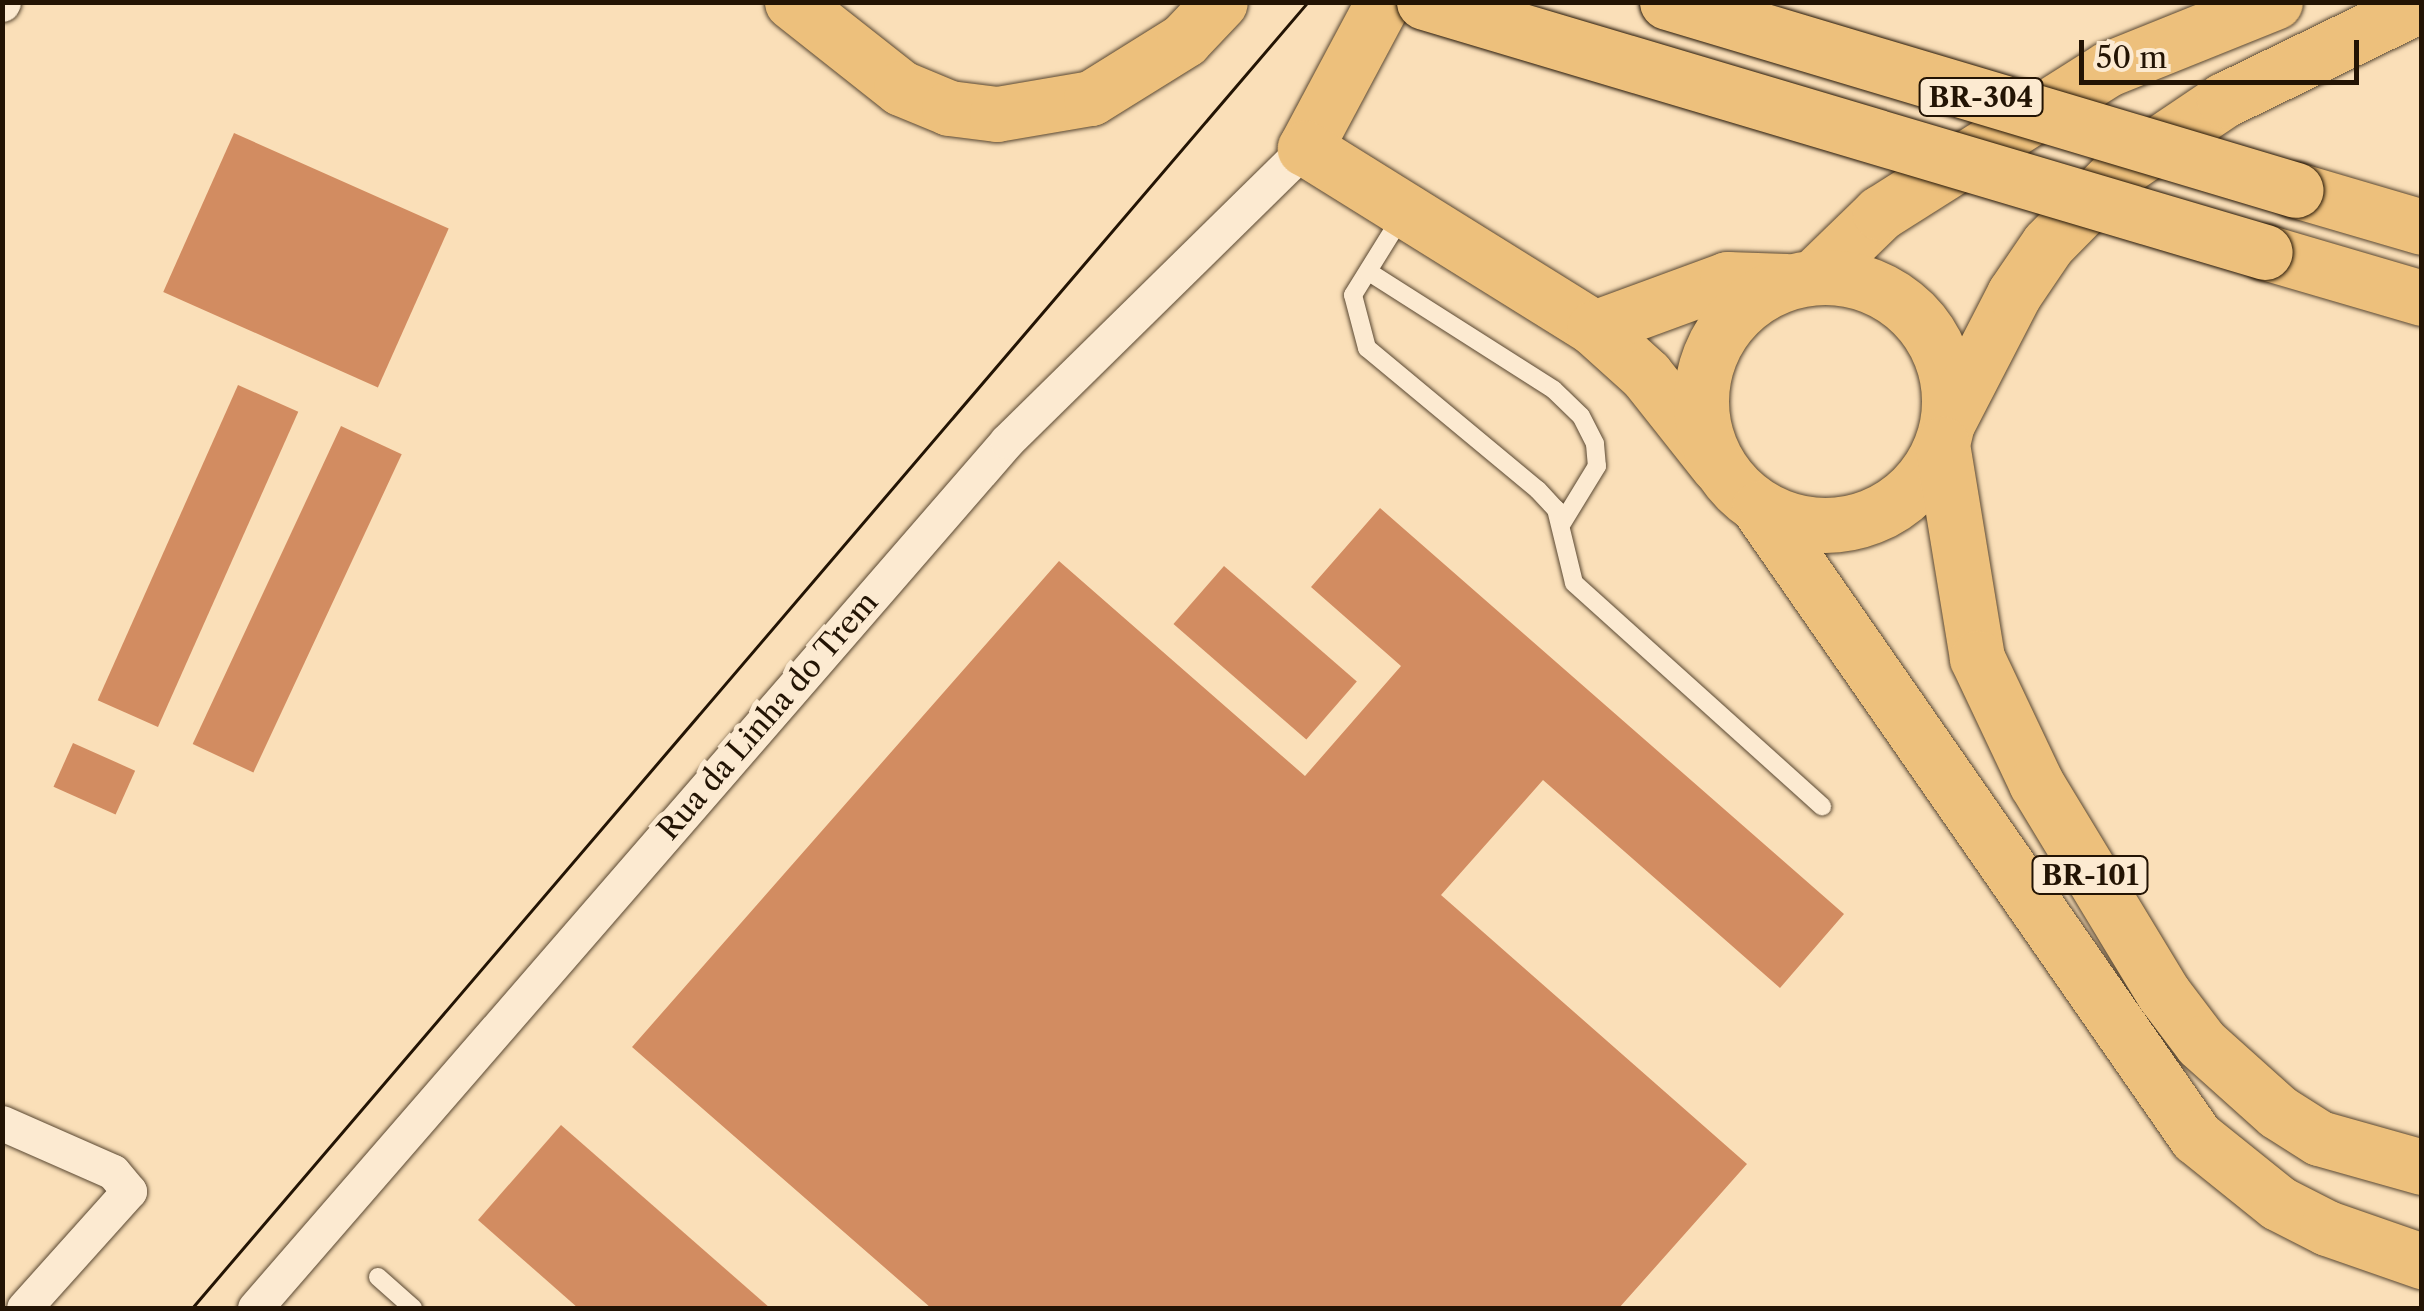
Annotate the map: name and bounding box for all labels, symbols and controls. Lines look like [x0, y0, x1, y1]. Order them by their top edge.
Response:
scale bar [2084, 20, 2364, 82]
text: 50 m [2096, 39, 2167, 76]
road number: BR-304 [1918, 74, 2044, 120]
street label: Rua da Linha do Trem [650, 584, 886, 848]
road number: BR-101 [2030, 852, 2150, 898]

